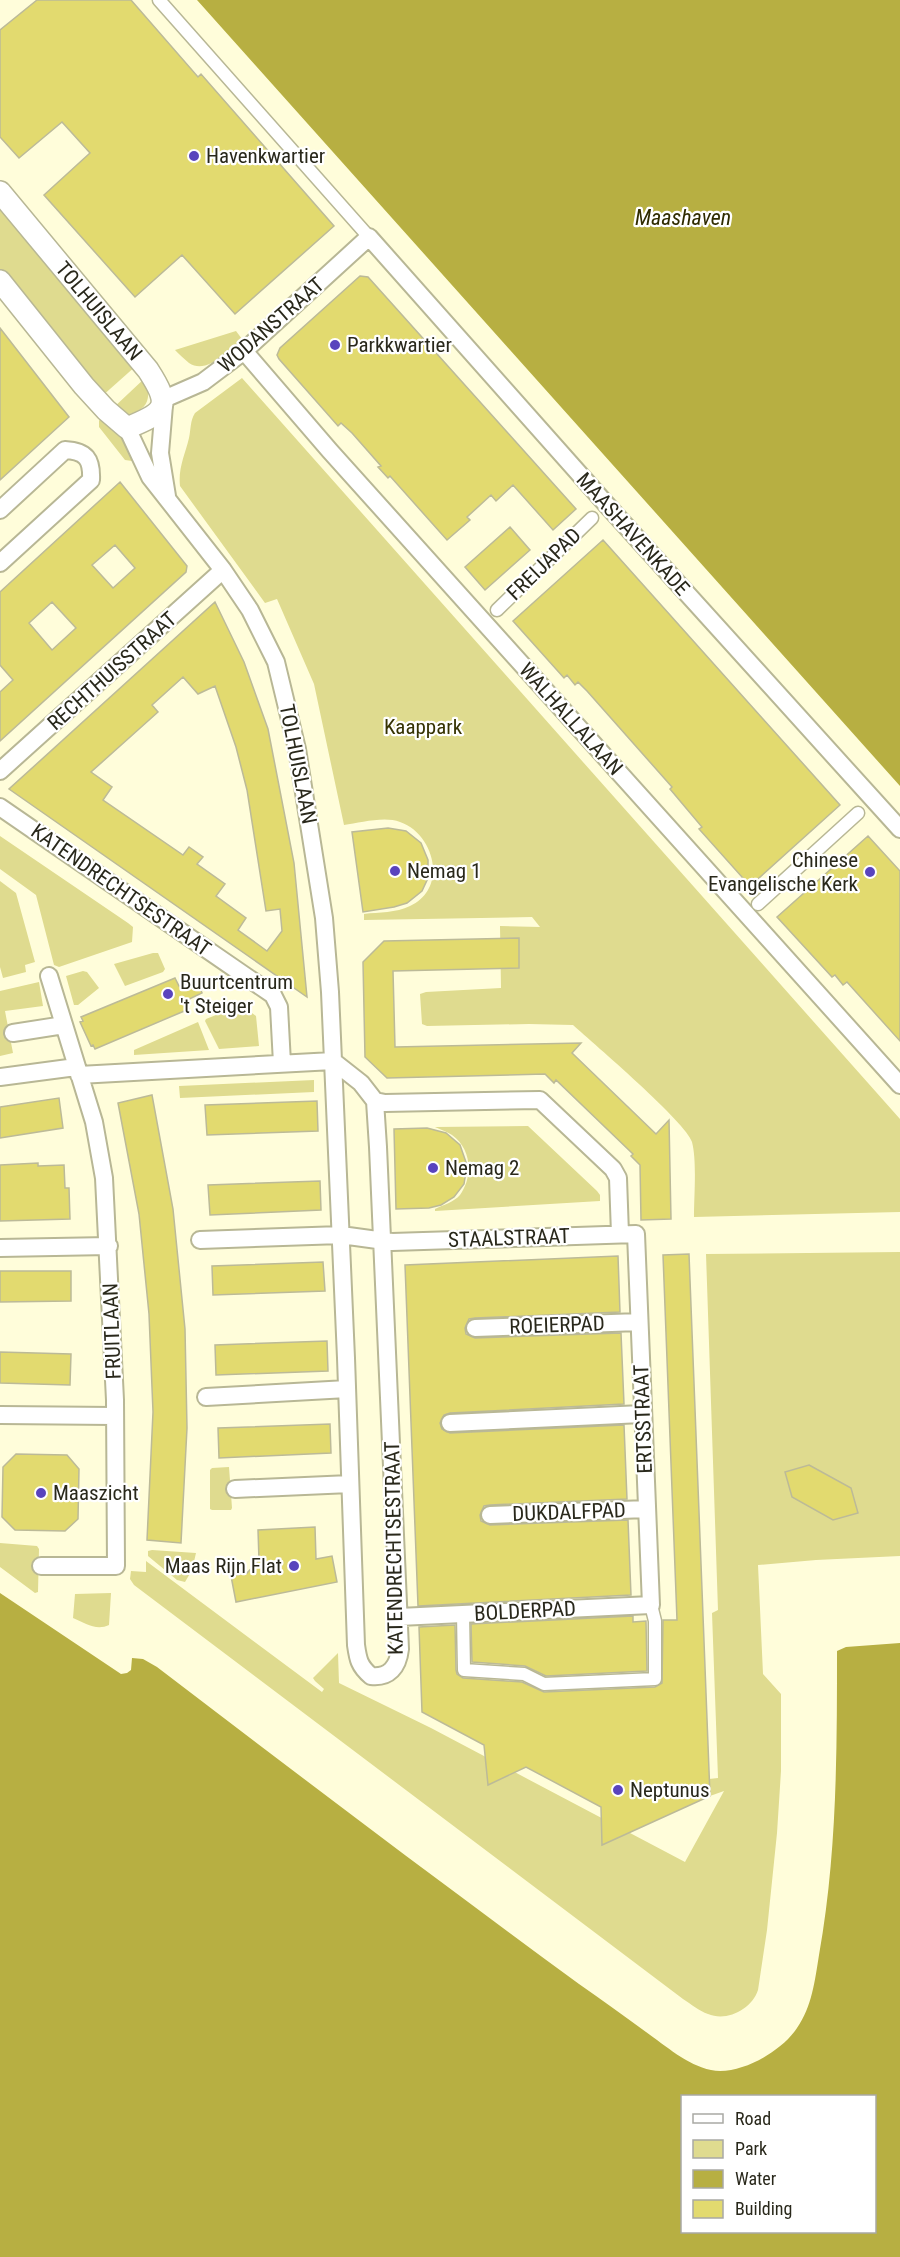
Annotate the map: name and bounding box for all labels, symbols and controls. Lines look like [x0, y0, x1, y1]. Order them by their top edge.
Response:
place label: Havenkwartier [206, 144, 325, 168]
marker: Havenkwartier [187, 149, 201, 163]
water label: Maashaven [635, 205, 731, 230]
street label: TOLHUISLAAN [51, 257, 147, 365]
street label: WODANSTRAAT [213, 272, 329, 377]
place label: Parkkwartier [347, 333, 452, 357]
marker: Parkkwartier [328, 338, 342, 352]
street label: MAASHAVENKADE [572, 468, 694, 600]
street label: FREIJAPAD [502, 523, 586, 605]
street label: RECHTHUISSTRAAT [43, 607, 181, 735]
street label: WALHALLALAAN [514, 658, 628, 780]
street label: TOLHUISLAAN [275, 702, 321, 826]
park label: Kaappark [384, 715, 463, 739]
street label: KATENDRECHTSESTRAAT [27, 819, 215, 961]
place label: Chinese Evangelische Kerk [708, 848, 859, 896]
place label: Nemag 1 [407, 859, 481, 883]
marker: Nemag 1 [388, 864, 402, 878]
marker: Chinese Evangelische Kerk [863, 865, 877, 879]
place label: Buurtcentrum 't Steiger [180, 970, 293, 1018]
marker: Buurtcentrum 't Steiger [161, 987, 175, 1001]
place label: Nemag 2 [445, 1156, 519, 1180]
marker: Nemag 2 [426, 1161, 440, 1175]
street label: STAALSTRAAT [448, 1224, 570, 1252]
street label: FRUITLAAN [98, 1282, 126, 1380]
street label: ROEIERPAD [509, 1311, 605, 1339]
street label: ERTSSTRAAT [629, 1364, 657, 1474]
street label: KATENDRECHTSESTRAAT [380, 1441, 408, 1655]
place label: Maaszicht [53, 1481, 139, 1505]
marker: Maaszicht [34, 1486, 48, 1500]
street label: DUKDALFPAD [512, 1498, 626, 1526]
place label: Maas Rijn Flat [165, 1554, 282, 1578]
marker: Maas Rijn Flat [287, 1559, 301, 1573]
street label: BOLDERPAD [473, 1596, 577, 1626]
place label: Neptunus [630, 1778, 709, 1802]
marker: Neptunus [611, 1783, 625, 1797]
legend [681, 2095, 876, 2233]
text: Road [735, 2108, 771, 2129]
text: Park [735, 2138, 767, 2159]
text: Water [735, 2168, 777, 2189]
text: Building [735, 2198, 792, 2219]

